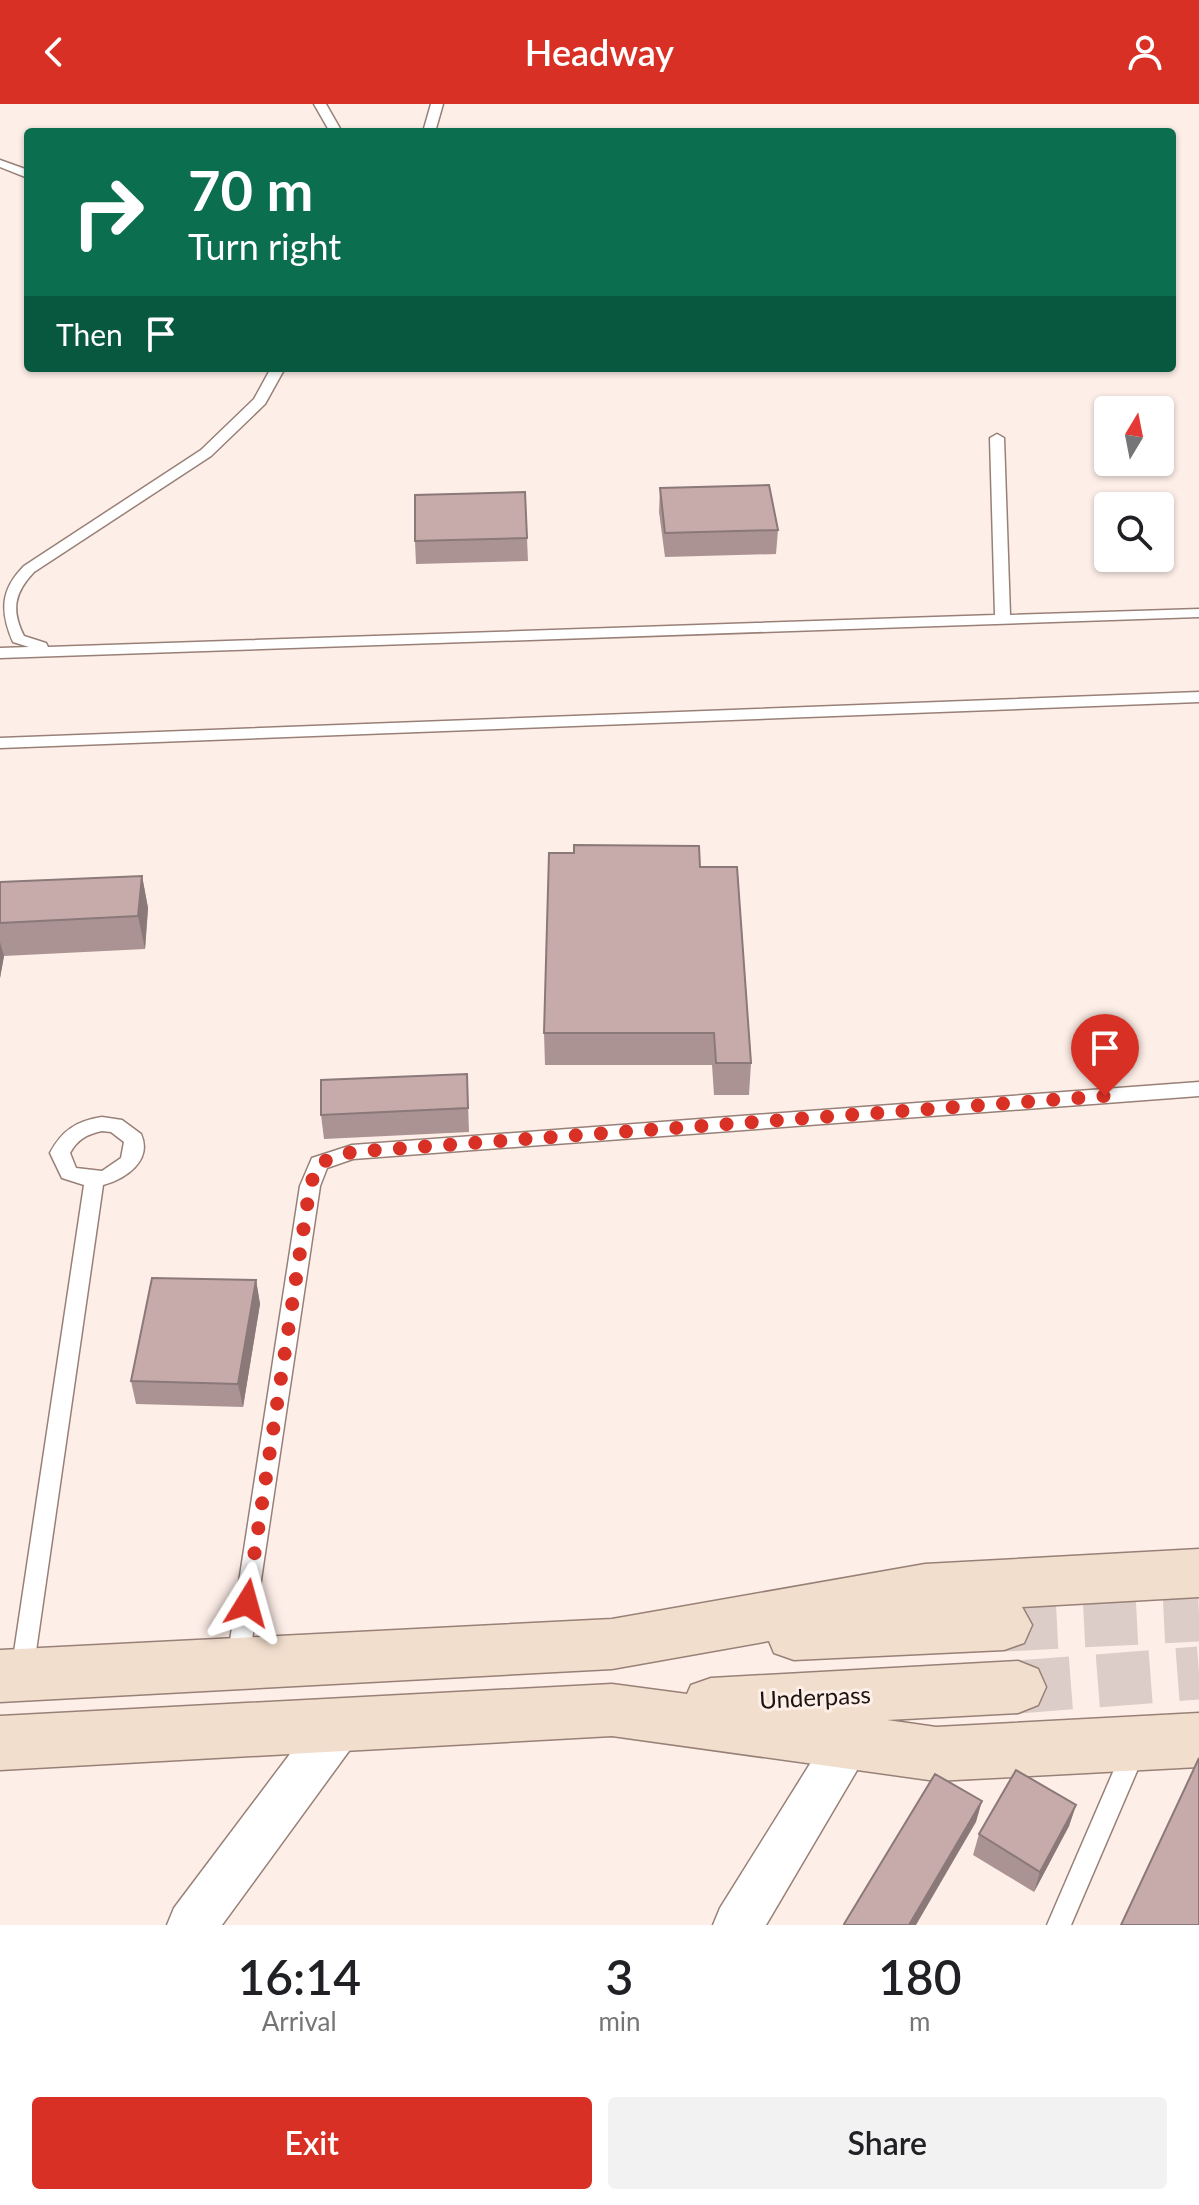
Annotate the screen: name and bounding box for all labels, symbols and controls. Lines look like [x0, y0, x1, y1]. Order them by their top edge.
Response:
icon: back [32, 30, 76, 74]
text: Headway [525, 30, 674, 74]
icon: person [1123, 30, 1167, 74]
text: 70 m [188, 156, 313, 223]
icon: right [56, 160, 160, 264]
text: Turn right [188, 224, 341, 268]
icon: arrive [139, 312, 183, 356]
text: Then [56, 316, 123, 352]
north arrow [1094, 396, 1174, 476]
map controls [1094, 396, 1174, 572]
button: search [1094, 492, 1174, 572]
pin [1071, 1014, 1139, 1096]
icon: arrive [1083, 1026, 1127, 1070]
position arrow [205, 1561, 289, 1645]
street label: Underpass [758, 1679, 871, 1714]
text: 16:14 [237, 1948, 361, 2005]
text: 3 [606, 1948, 633, 2005]
text: 180 [878, 1948, 962, 2005]
text: Arrival [262, 2005, 337, 2037]
text: min [598, 2005, 641, 2037]
text: m [909, 2005, 930, 2037]
button: Exit [32, 2097, 592, 2189]
button: Share [608, 2097, 1167, 2189]

